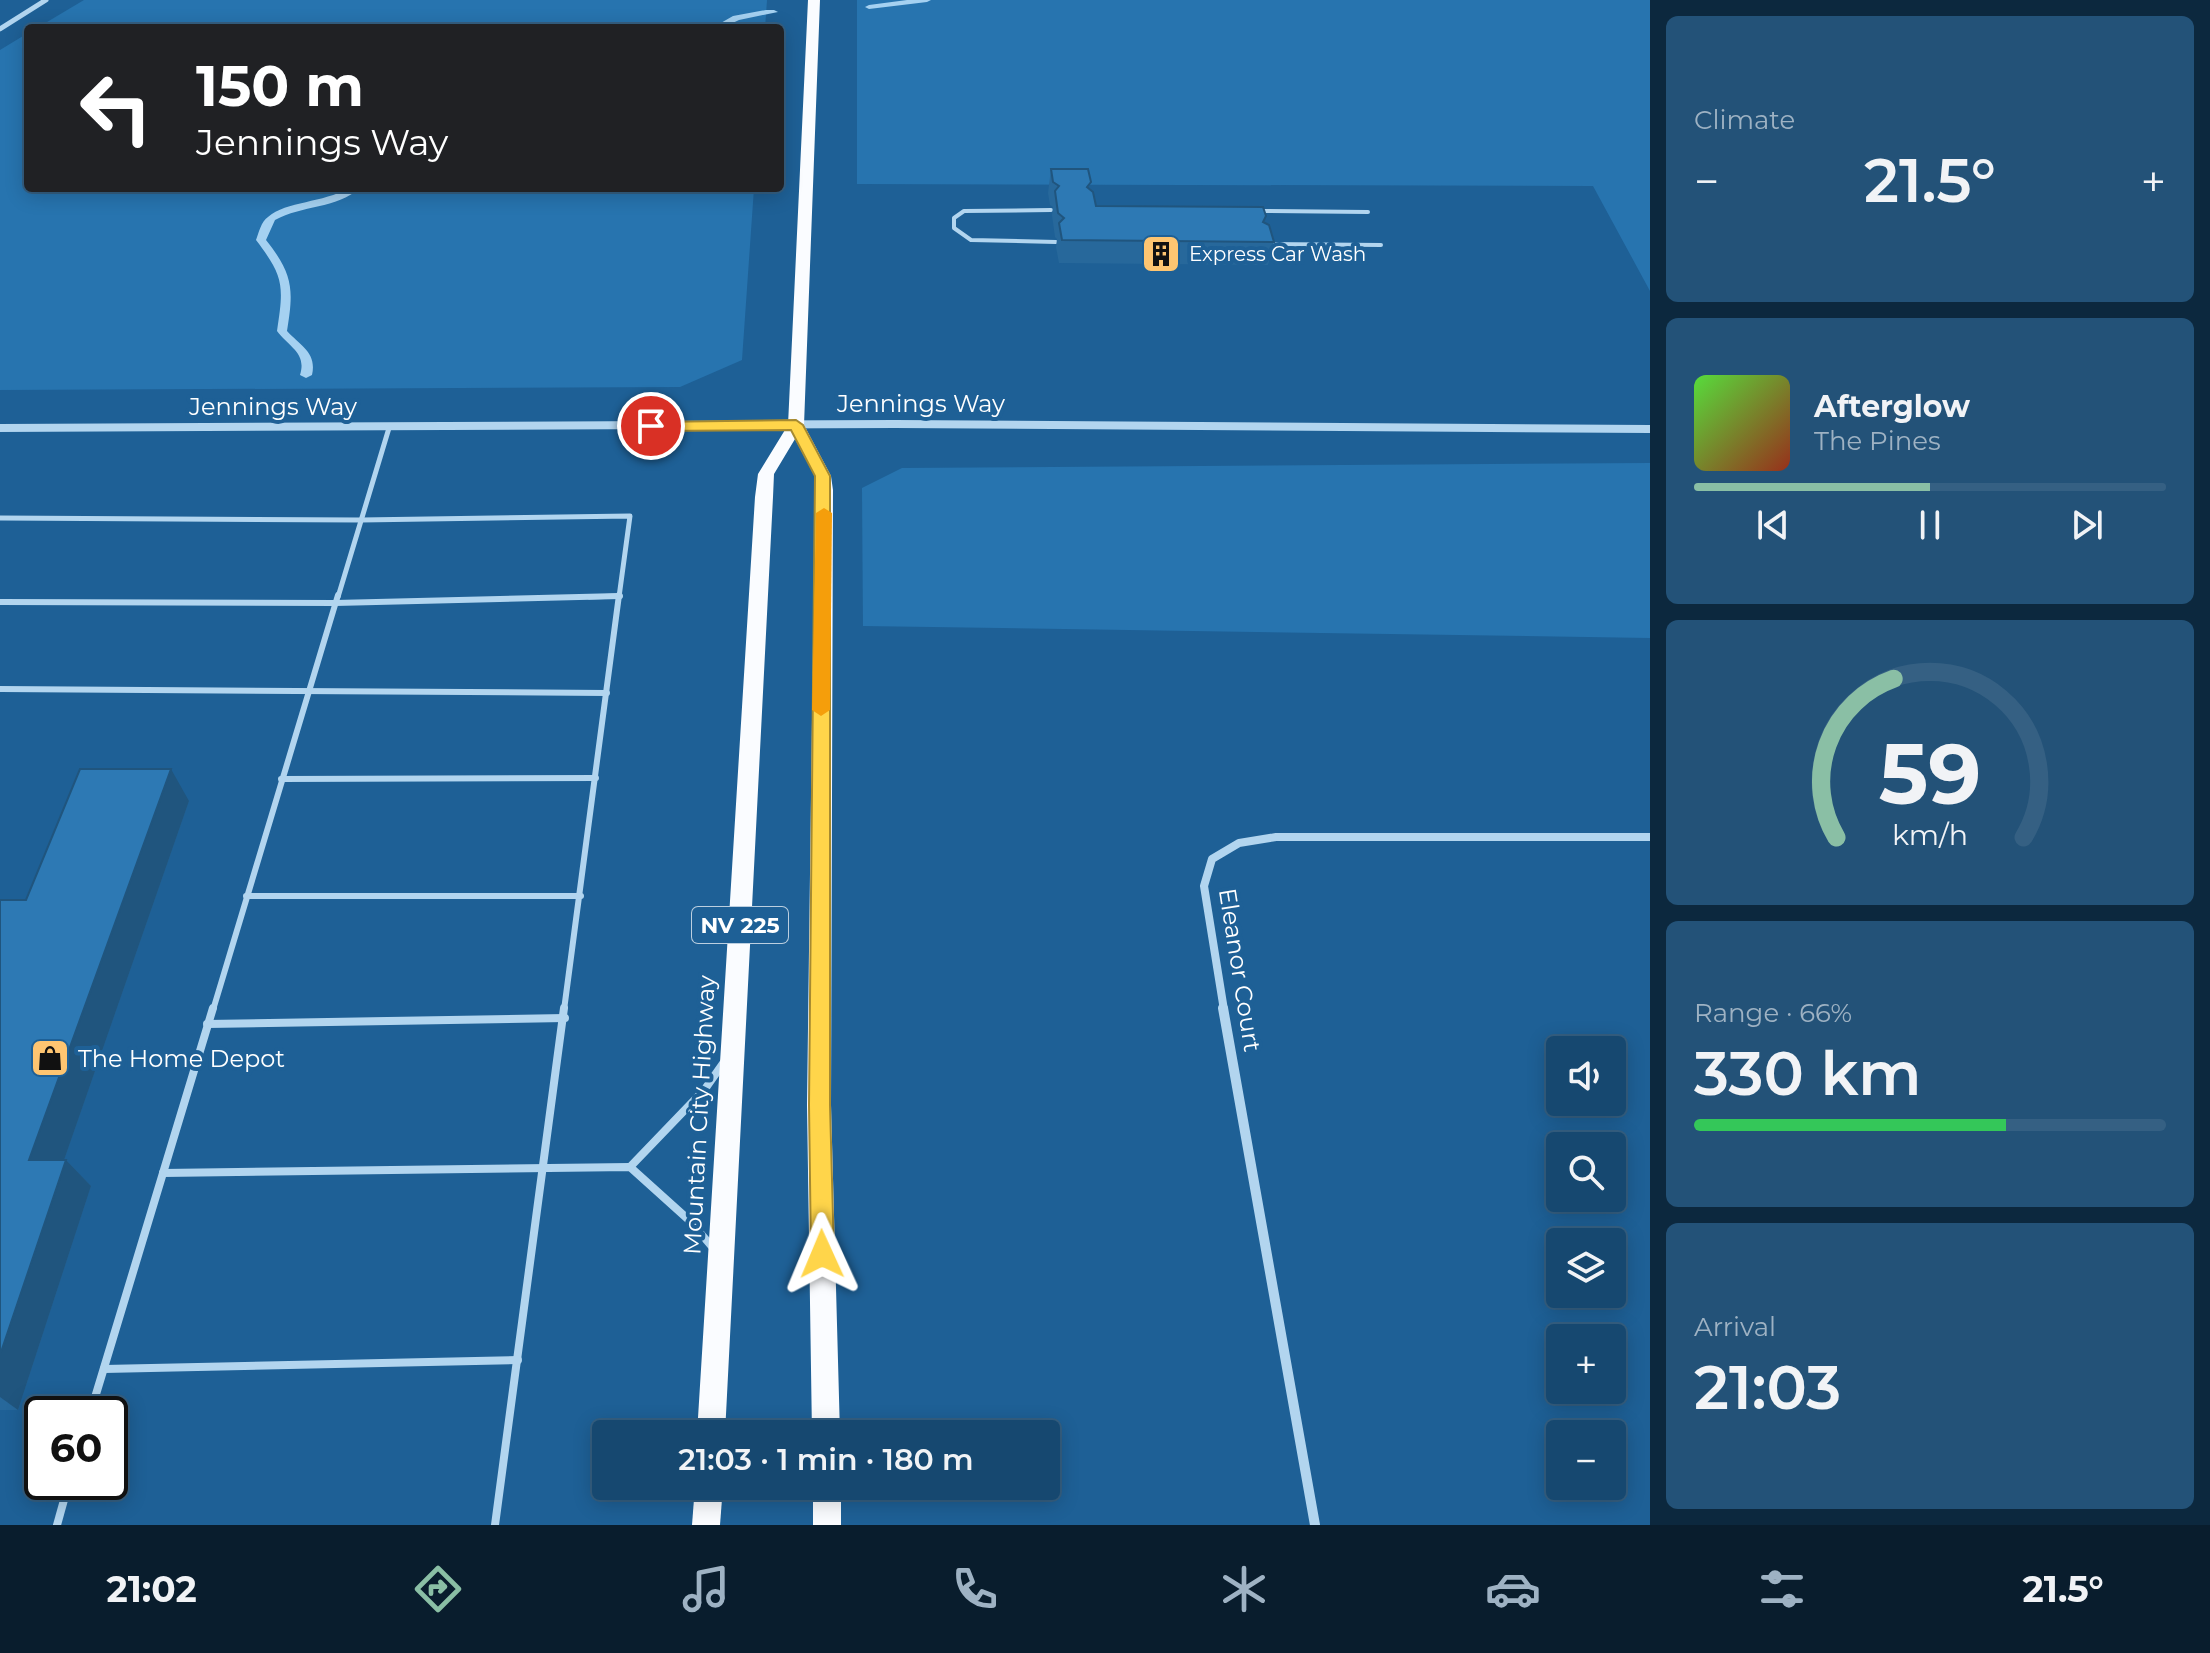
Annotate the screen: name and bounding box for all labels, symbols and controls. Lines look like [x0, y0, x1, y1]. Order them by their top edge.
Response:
text: 150 m [196, 52, 364, 120]
icon: left [64, 56, 168, 160]
text: Climate [1694, 104, 1795, 136]
text: Jennings Way [196, 120, 448, 164]
text: 21.5° [1864, 144, 1996, 217]
text: − [1694, 154, 1719, 208]
text: + [2141, 154, 2166, 208]
building icon: Express Car Wash [1140, 233, 1182, 275]
place label: Express Car Wash [1189, 242, 1366, 266]
text: Afterglow [1814, 388, 1970, 425]
street label: Jennings Way [836, 389, 1005, 418]
street label: Jennings Way [188, 392, 357, 421]
pin [617, 392, 685, 460]
icon: arrive [629, 404, 673, 448]
text: The Pines [1814, 425, 1941, 457]
icon: previous [1751, 503, 1795, 547]
icon: pause [1908, 503, 1952, 547]
icon: next [2065, 503, 2109, 547]
text: 59 [1879, 723, 1981, 825]
text: km/h [1892, 818, 1968, 853]
street label: Eleanor Court [1213, 886, 1267, 1054]
road number: NV 225 [692, 907, 788, 943]
street label: Mountain City Highway [677, 974, 721, 1256]
text: Range · 66% [1694, 997, 1852, 1029]
map controls [1546, 1036, 1626, 1500]
button: sound [1546, 1036, 1626, 1116]
shop icon: The Home Depot [29, 1037, 71, 1079]
text: 330 km [1694, 1037, 1921, 1110]
place label: The Home Depot [78, 1044, 285, 1073]
button: search [1546, 1132, 1626, 1212]
position arrow [780, 1212, 864, 1296]
button: layers [1546, 1228, 1626, 1308]
text: Arrival [1694, 1311, 1776, 1343]
button: + [1546, 1324, 1626, 1404]
text: 21:03 [1694, 1351, 1841, 1424]
speed limit sign: 60 [24, 1396, 128, 1500]
button: − [1546, 1420, 1626, 1500]
text: 21:03 · 1 min · 180 m [678, 1441, 974, 1478]
icon: directions [410, 1561, 466, 1617]
icon: music [678, 1561, 734, 1617]
icon: phone [947, 1561, 1003, 1617]
icon: climate [1216, 1561, 1272, 1617]
icon: car [1485, 1561, 1541, 1617]
icon: filters [1754, 1561, 1810, 1617]
text: 21:02 [106, 1567, 197, 1611]
text: 21.5° [2023, 1567, 2104, 1611]

